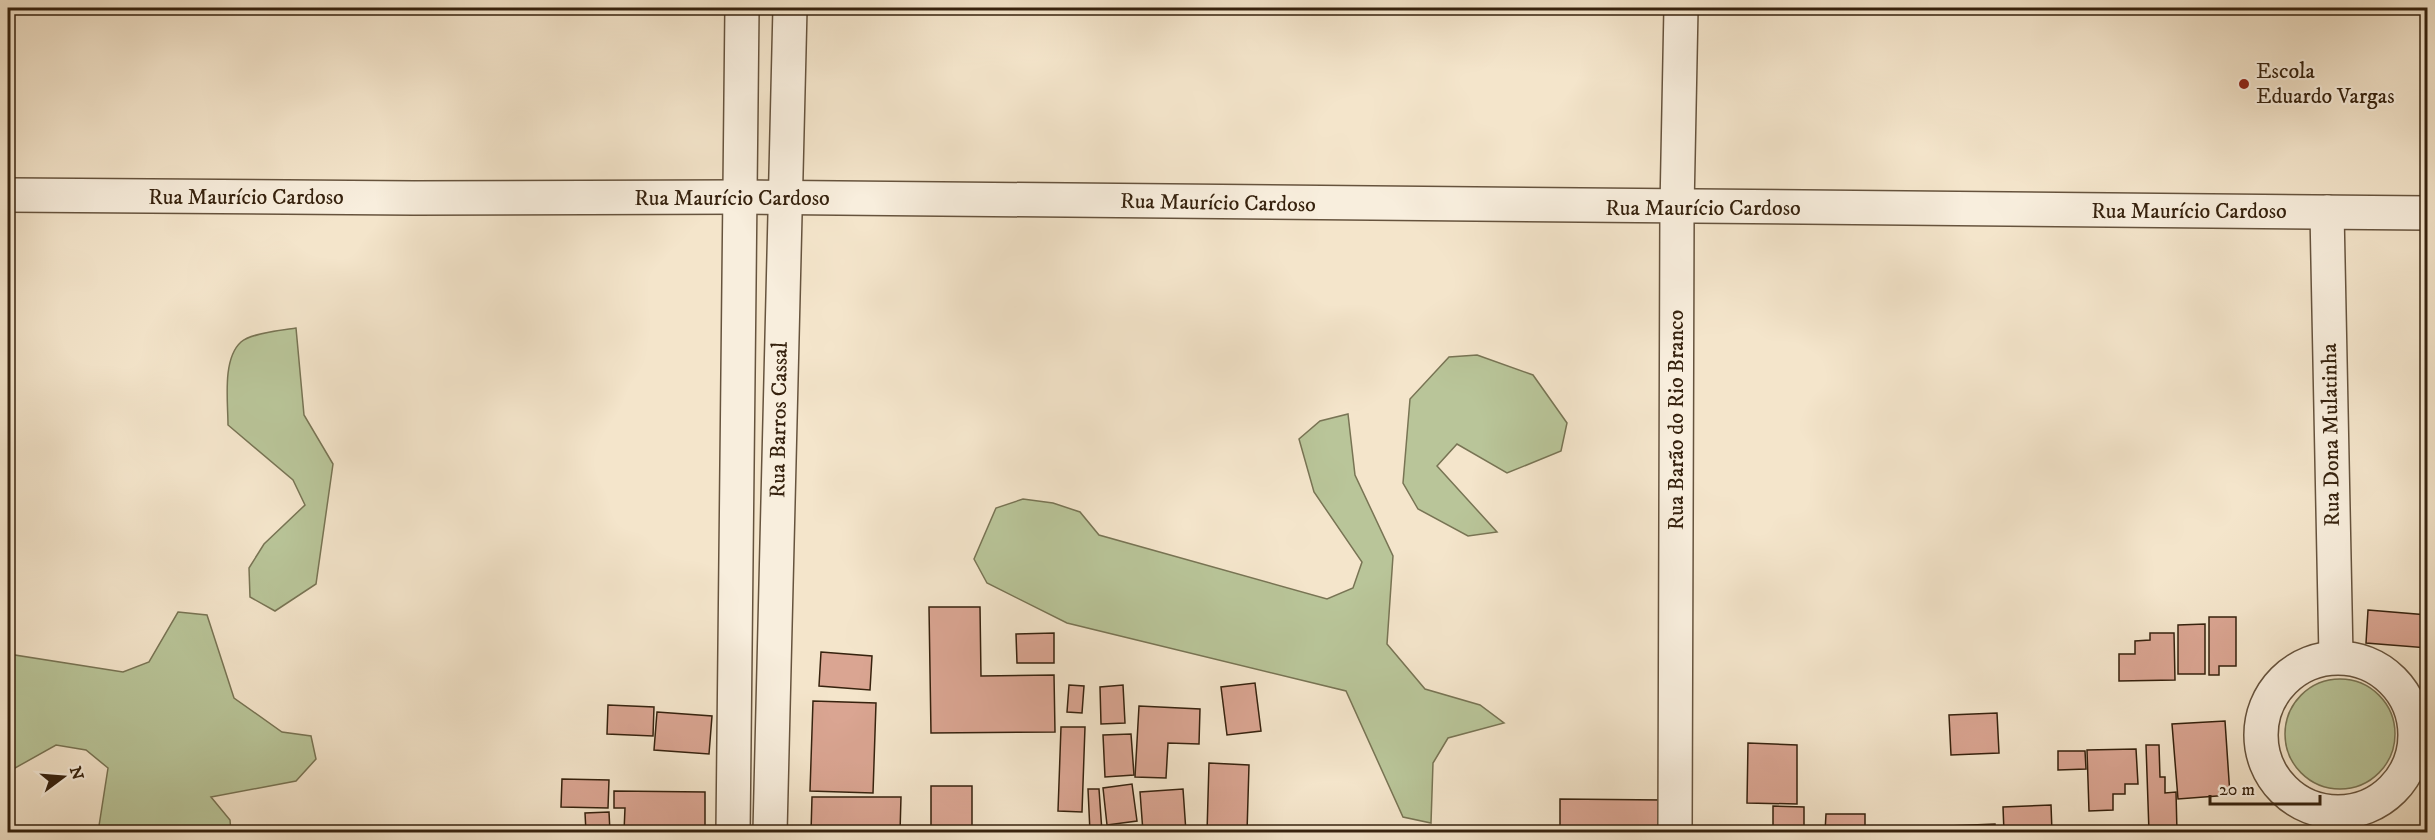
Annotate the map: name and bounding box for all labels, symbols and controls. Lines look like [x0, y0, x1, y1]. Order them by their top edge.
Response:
place label: Escola Eduardo Vargas [2256, 58, 2395, 110]
marker: Escola Eduardo Vargas [2237, 77, 2251, 91]
street label: Rua Maurício Cardoso [148, 184, 344, 211]
street label: Rua Maurício Cardoso [634, 185, 830, 212]
street label: Rua Maurício Cardoso [1120, 188, 1316, 218]
street label: Rua Maurício Cardoso [1605, 195, 1801, 222]
street label: Rua Maurício Cardoso [2091, 198, 2287, 225]
street label: Rua Barão do Rio Branco [1663, 310, 1690, 530]
street label: Rua Barros Cassal [764, 341, 794, 498]
street label: Rua Dona Mulatinha [2316, 342, 2346, 527]
north arrow [33, 747, 93, 807]
text: N [65, 764, 88, 782]
scale bar [2210, 768, 2320, 806]
text: 20 m [2219, 779, 2255, 801]

